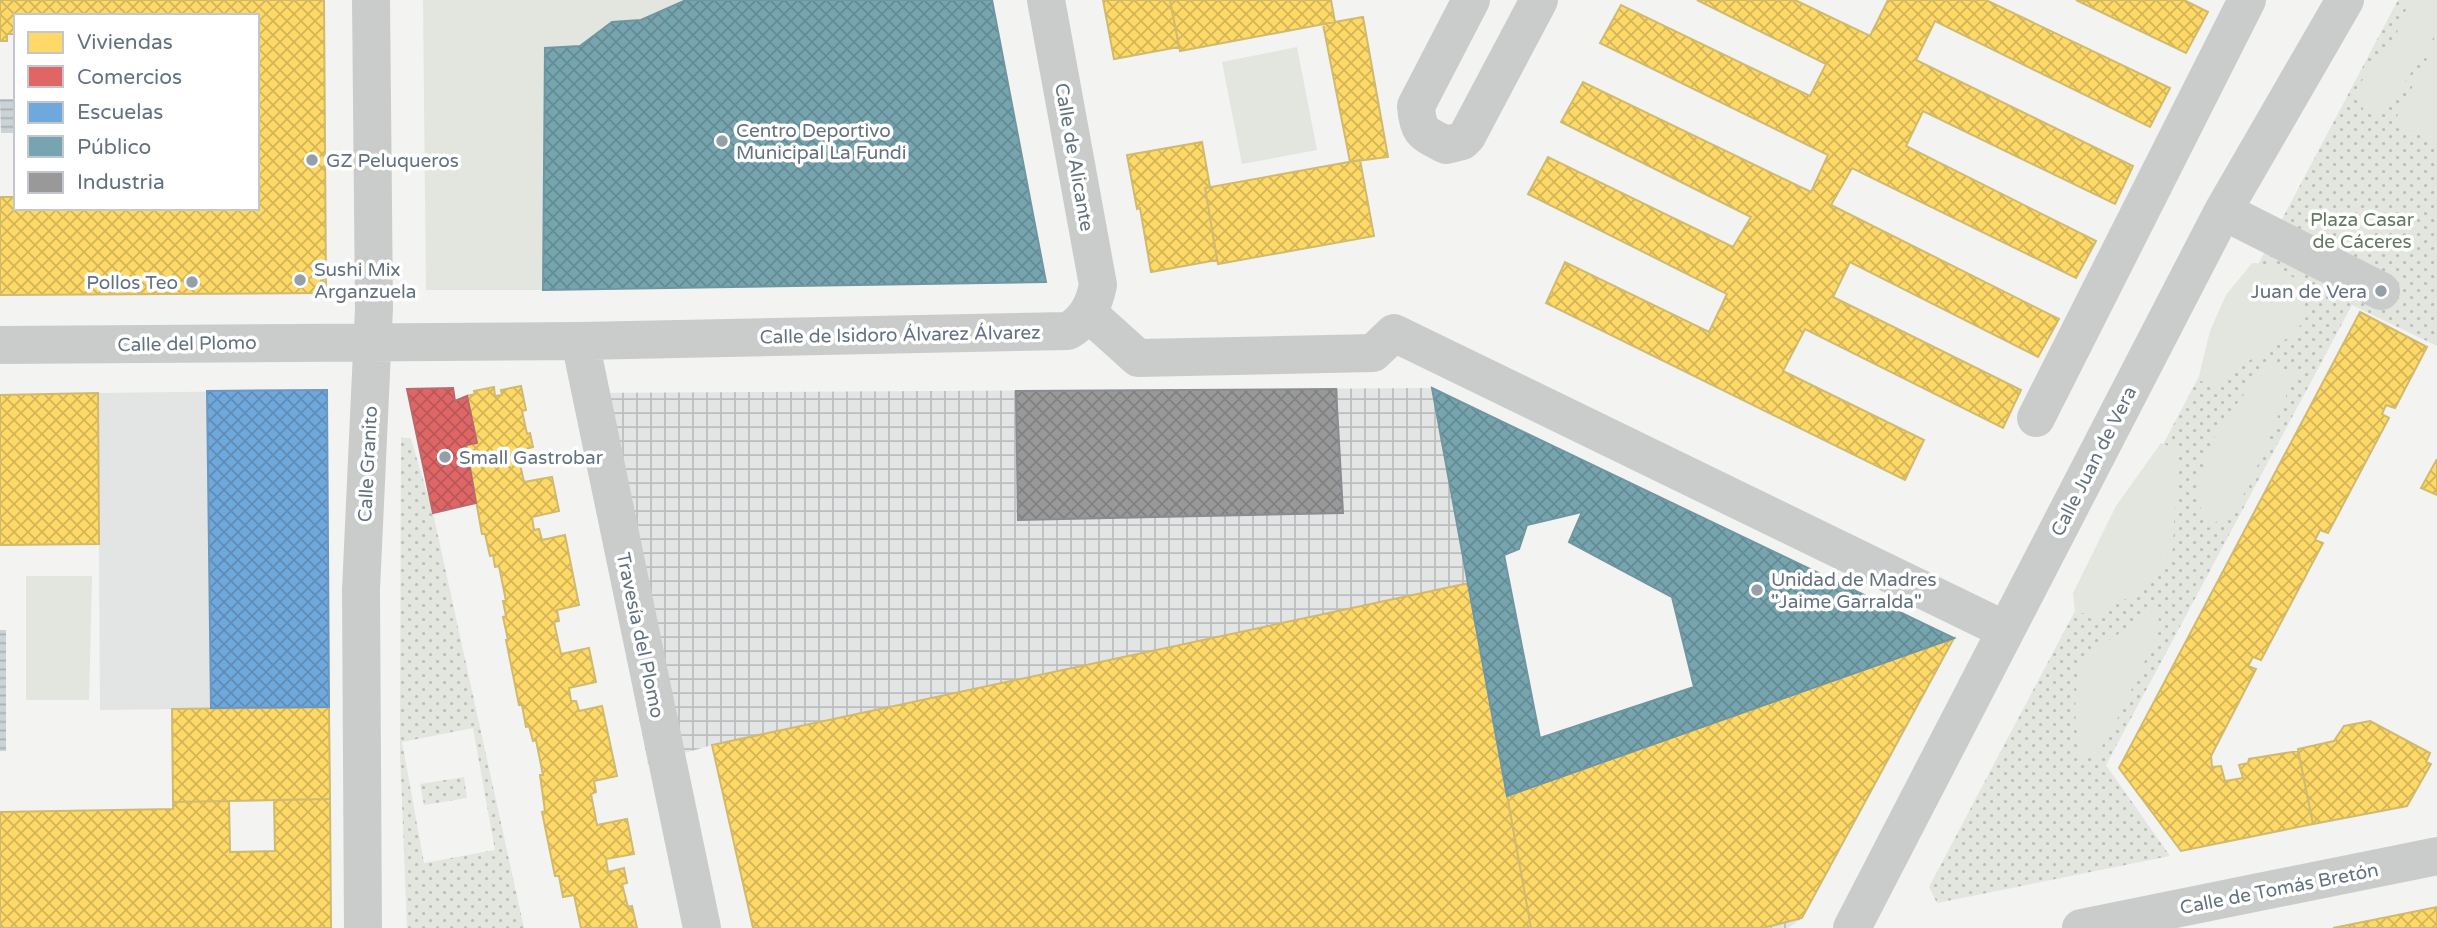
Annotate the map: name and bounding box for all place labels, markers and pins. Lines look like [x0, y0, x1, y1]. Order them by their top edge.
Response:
place label: Centro Deportivo Municipal La Fundi [736, 120, 907, 164]
marker: Centro Deportivo Municipal La Fundi [714, 133, 730, 149]
place label: GZ Peluqueros [326, 150, 459, 172]
marker: GZ Peluqueros [304, 152, 320, 168]
place label: Sushi Mix Arganzuela [314, 259, 417, 303]
place label: Pollos Teo [86, 272, 178, 294]
marker: Sushi Mix Arganzuela [292, 272, 308, 288]
marker: Pollos Teo [184, 274, 200, 290]
place label: Juan de Vera [2251, 281, 2367, 303]
marker: Juan de Vera [2373, 283, 2389, 299]
place label: Small Gastrobar [459, 447, 604, 469]
marker: Small Gastrobar [437, 449, 453, 465]
place label: Unidad de Madres "Jaime Garralda" [1771, 569, 1937, 613]
marker: Unidad de Madres "Jaime Garralda" [1749, 582, 1765, 598]

